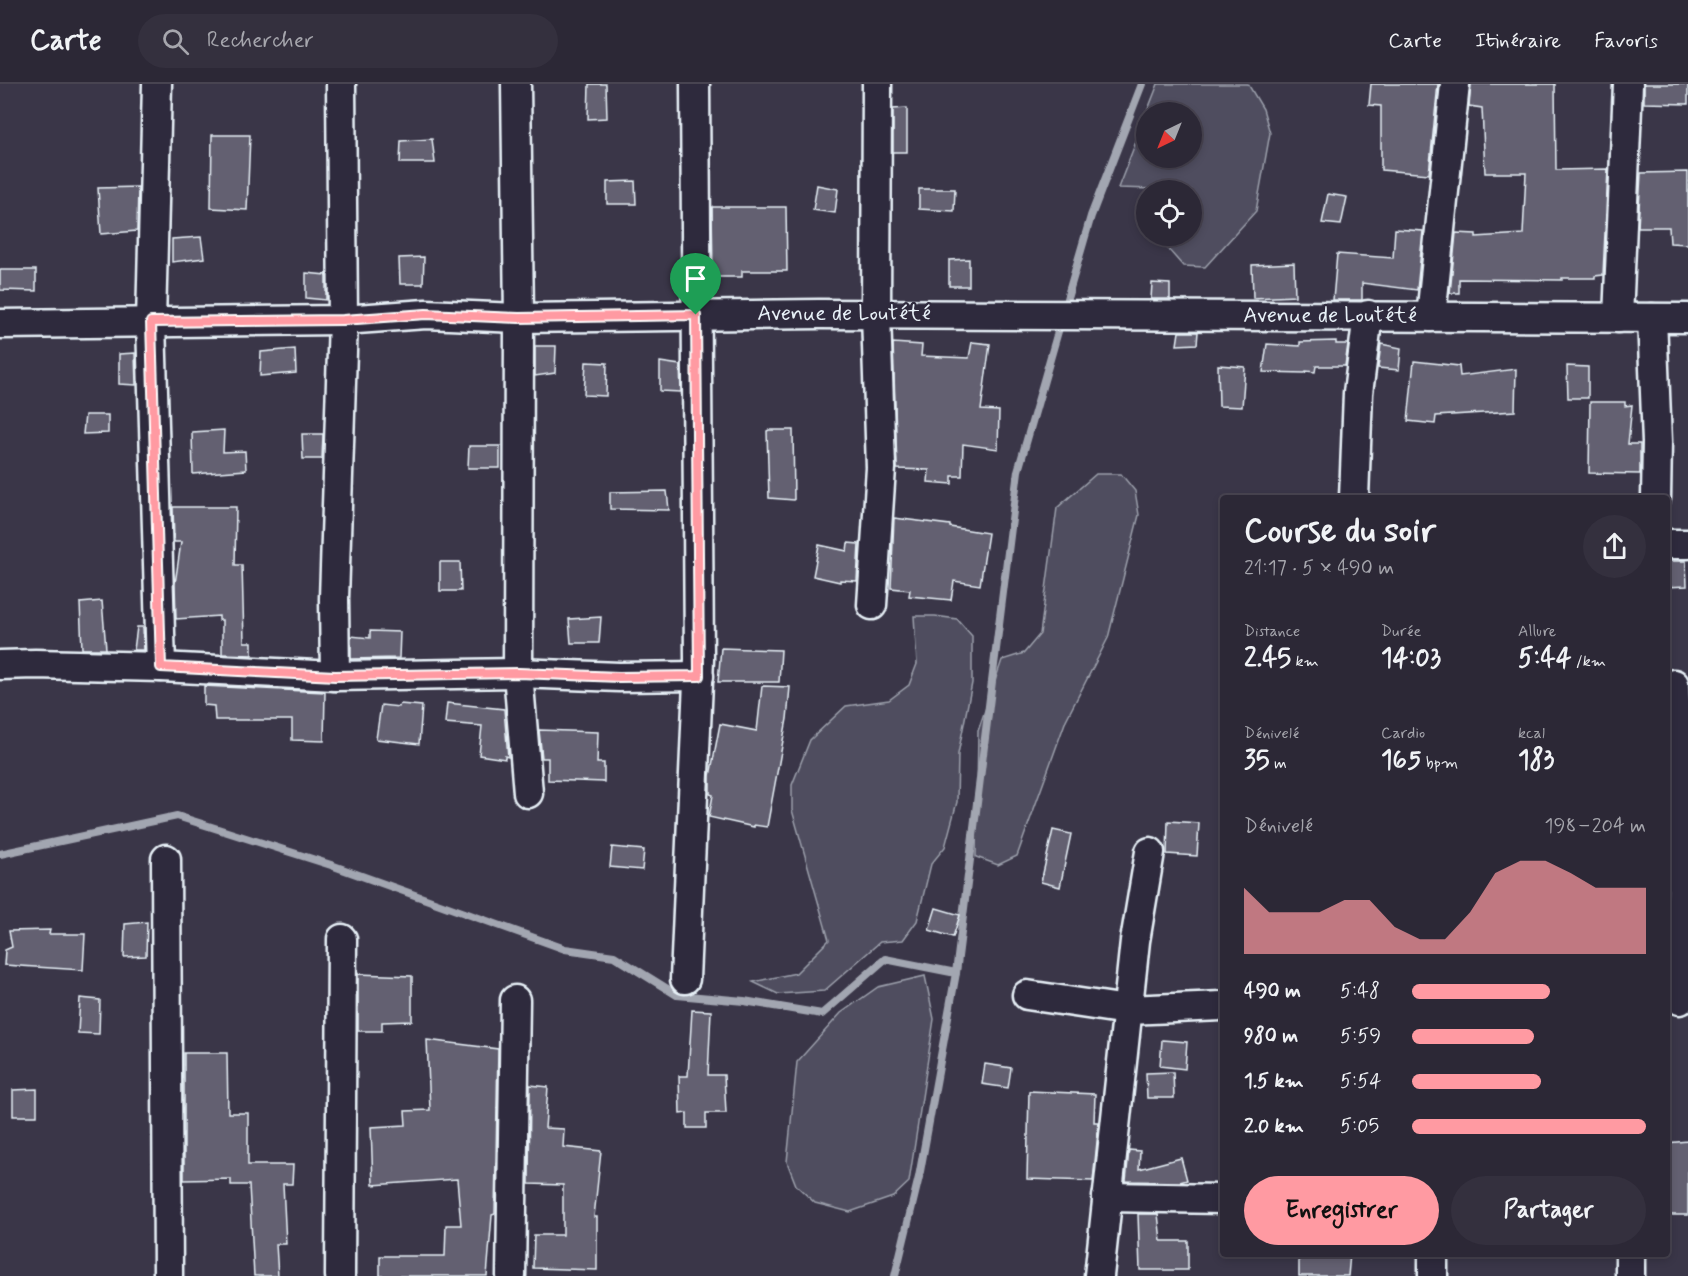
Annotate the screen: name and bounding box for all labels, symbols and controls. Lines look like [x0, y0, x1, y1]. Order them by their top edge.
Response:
search box [138, 14, 558, 68]
text: Carte [30, 23, 102, 60]
icon: search [159, 25, 192, 58]
text: Rechercher [207, 27, 314, 55]
text: Carte [1388, 27, 1442, 55]
text: Itinéraire [1475, 27, 1561, 55]
text: Favoris [1594, 27, 1658, 55]
north arrow [1136, 102, 1202, 168]
map controls [1136, 102, 1202, 246]
button: locate [1136, 180, 1202, 246]
pin [670, 253, 721, 315]
icon: arrive [679, 262, 712, 295]
street label: Avenue de Loutété [757, 300, 931, 328]
street label: Avenue de Loutété [1243, 302, 1417, 330]
text: Course du soir [1244, 510, 1436, 554]
button: share [1583, 515, 1646, 578]
text: 21:17 · 5 × 490 m [1244, 555, 1394, 582]
text: Distance [1244, 621, 1300, 642]
text: Durée [1381, 621, 1421, 642]
text: Allure [1518, 621, 1556, 642]
text: 2.45 [1244, 642, 1291, 676]
text: 14:03 [1381, 642, 1441, 676]
text: 5:44 [1518, 642, 1571, 676]
text: km [1291, 651, 1319, 672]
text: /km [1571, 651, 1606, 672]
text: Dénivelé [1244, 723, 1299, 744]
text: Cardio [1381, 723, 1425, 744]
text: kcal [1518, 723, 1545, 744]
text: 35 [1244, 744, 1270, 778]
text: 165 [1381, 744, 1421, 778]
text: 183 [1518, 744, 1554, 778]
text: m [1270, 753, 1287, 774]
text: bpm [1421, 753, 1458, 774]
text: Dénivelé [1244, 813, 1313, 840]
text: 198–204 m [1545, 813, 1646, 840]
text: 490 m [1244, 978, 1301, 1005]
text: 5:48 [1340, 978, 1380, 1005]
text: 980 m [1244, 1023, 1298, 1050]
text: 5:59 [1340, 1023, 1381, 1050]
text: 1.5 km [1244, 1068, 1304, 1095]
text: 5:54 [1340, 1068, 1381, 1095]
text: 2.0 km [1244, 1113, 1304, 1140]
text: 5:05 [1340, 1113, 1379, 1140]
button: Enregistrer [1244, 1176, 1439, 1245]
button: Partager [1451, 1176, 1646, 1245]

